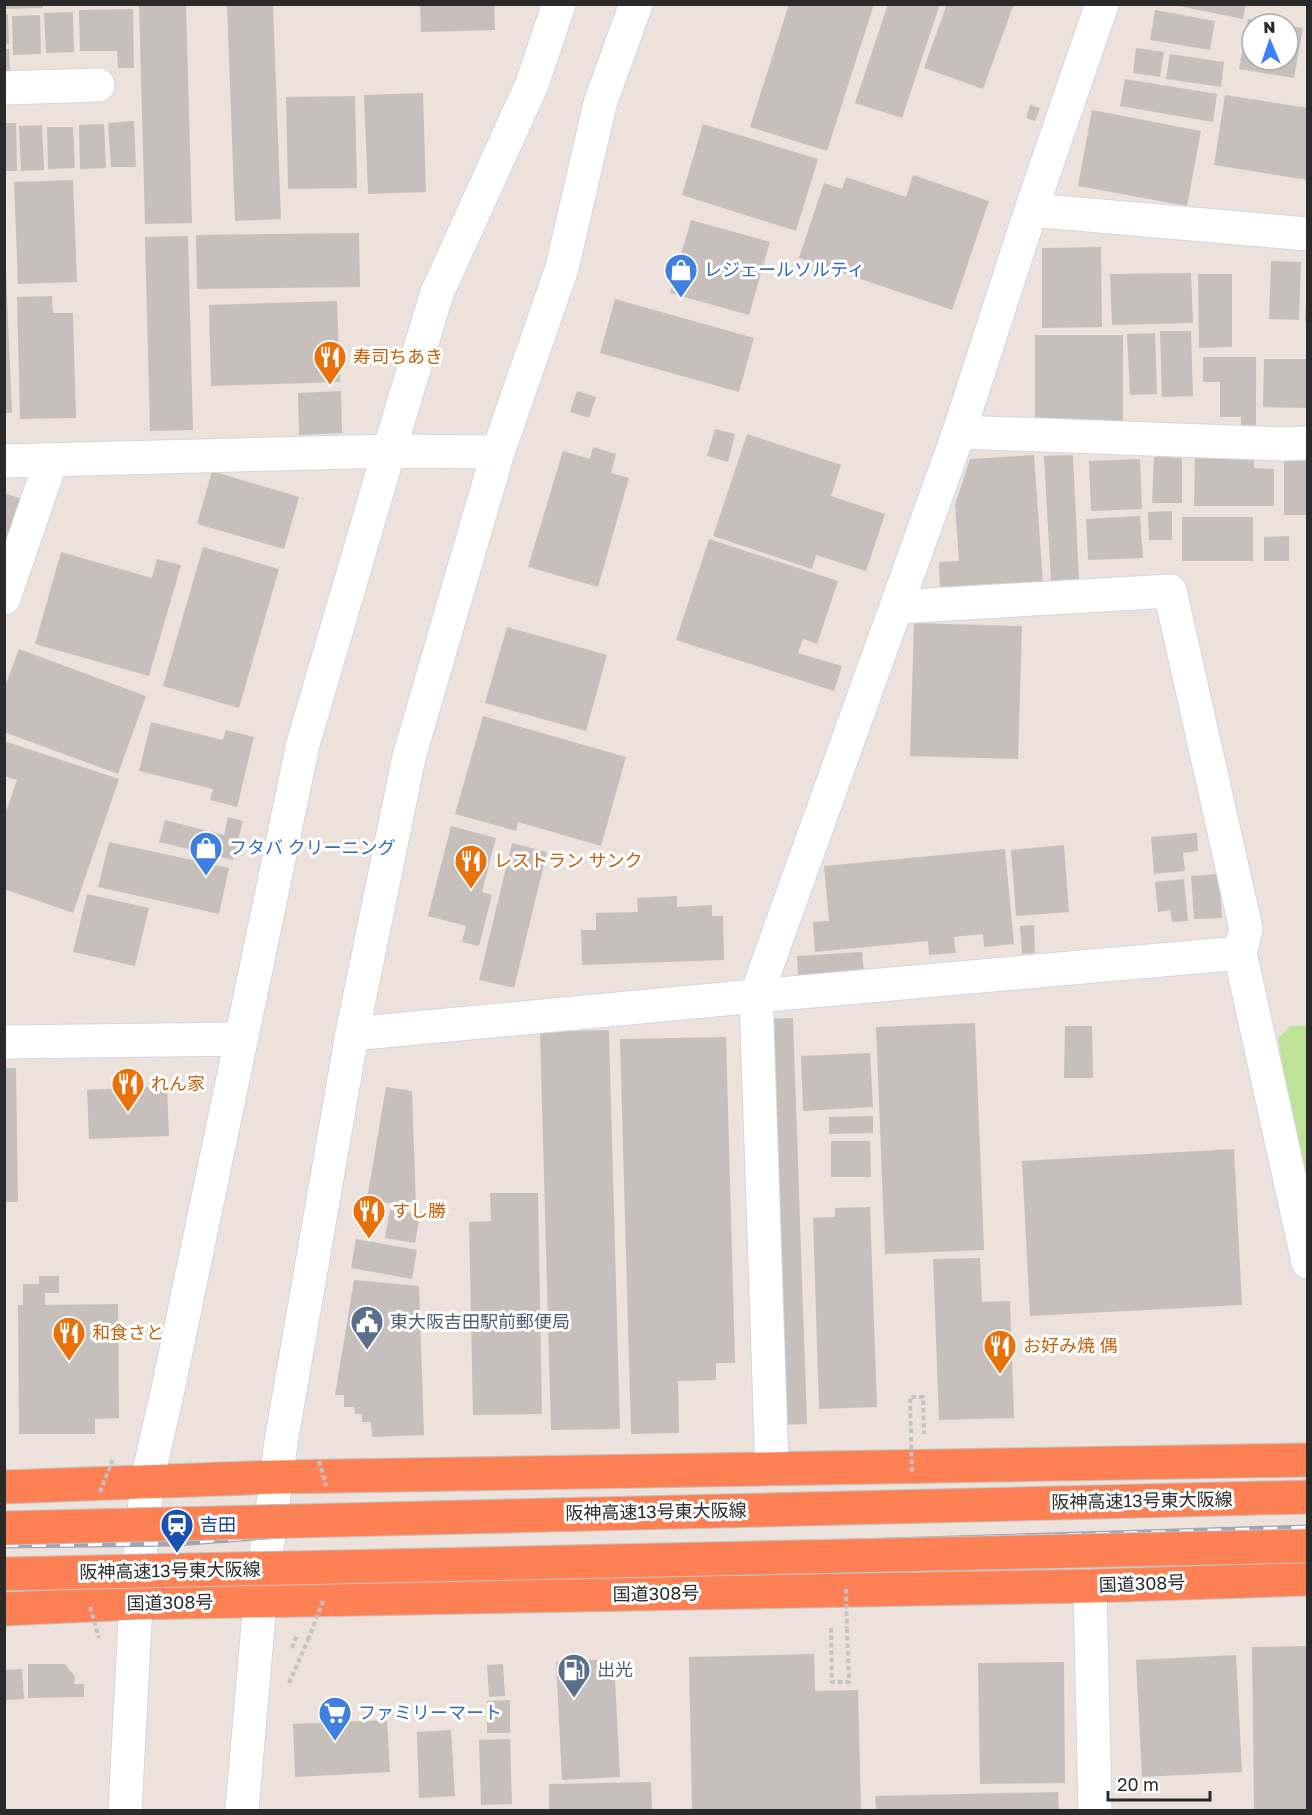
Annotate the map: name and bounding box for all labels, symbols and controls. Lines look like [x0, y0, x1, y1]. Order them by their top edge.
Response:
north arrow [1240, 12, 1300, 72]
text: N [1263, 17, 1276, 37]
shop icon: レジェールソルティ [663, 252, 699, 299]
place label: レジェールソルティ [704, 258, 865, 280]
restaurant icon: 寿司ちあき [312, 339, 348, 386]
place label: 寿司ちあき [353, 345, 443, 367]
shop icon: フタバ クリーニング [188, 830, 224, 877]
place label: フタバ クリーニング [229, 836, 396, 858]
restaurant icon: レストラン サンク [453, 843, 489, 890]
place label: レストラン サンク [494, 849, 643, 871]
restaurant icon: れん家 [110, 1066, 146, 1113]
place label: れん家 [151, 1072, 205, 1094]
restaurant icon: すし勝 [351, 1193, 387, 1240]
place label: すし勝 [392, 1199, 446, 1221]
public building icon: 東大阪吉田駅前郵便局 [349, 1304, 385, 1351]
place label: 東大阪吉田駅前郵便局 [390, 1310, 570, 1332]
restaurant icon: 和食さと [51, 1315, 87, 1362]
place label: 和食さと [92, 1321, 164, 1343]
restaurant icon: お好み焼 偶 [982, 1328, 1018, 1375]
place label: お好み焼 偶 [1023, 1334, 1118, 1356]
street label: 阪神高速13号東大阪線 [1051, 1487, 1233, 1513]
street label: 阪神高速13号東大阪線 [565, 1498, 747, 1524]
station icon: 吉田 [159, 1507, 195, 1554]
place label: 吉田 [200, 1513, 236, 1535]
street label: 阪神高速13号東大阪線 [79, 1557, 261, 1583]
street label: 国道308号 [1098, 1570, 1186, 1596]
street label: 国道308号 [612, 1581, 700, 1605]
street label: 国道308号 [126, 1590, 214, 1614]
fuel station icon: 出光 [556, 1652, 592, 1699]
place label: 出光 [597, 1658, 633, 1680]
supermarket icon: ファミリーマート [317, 1695, 353, 1742]
place label: ファミリーマート [358, 1701, 502, 1723]
scale bar [1108, 1764, 1210, 1802]
text: 20 m [1117, 1773, 1159, 1795]

